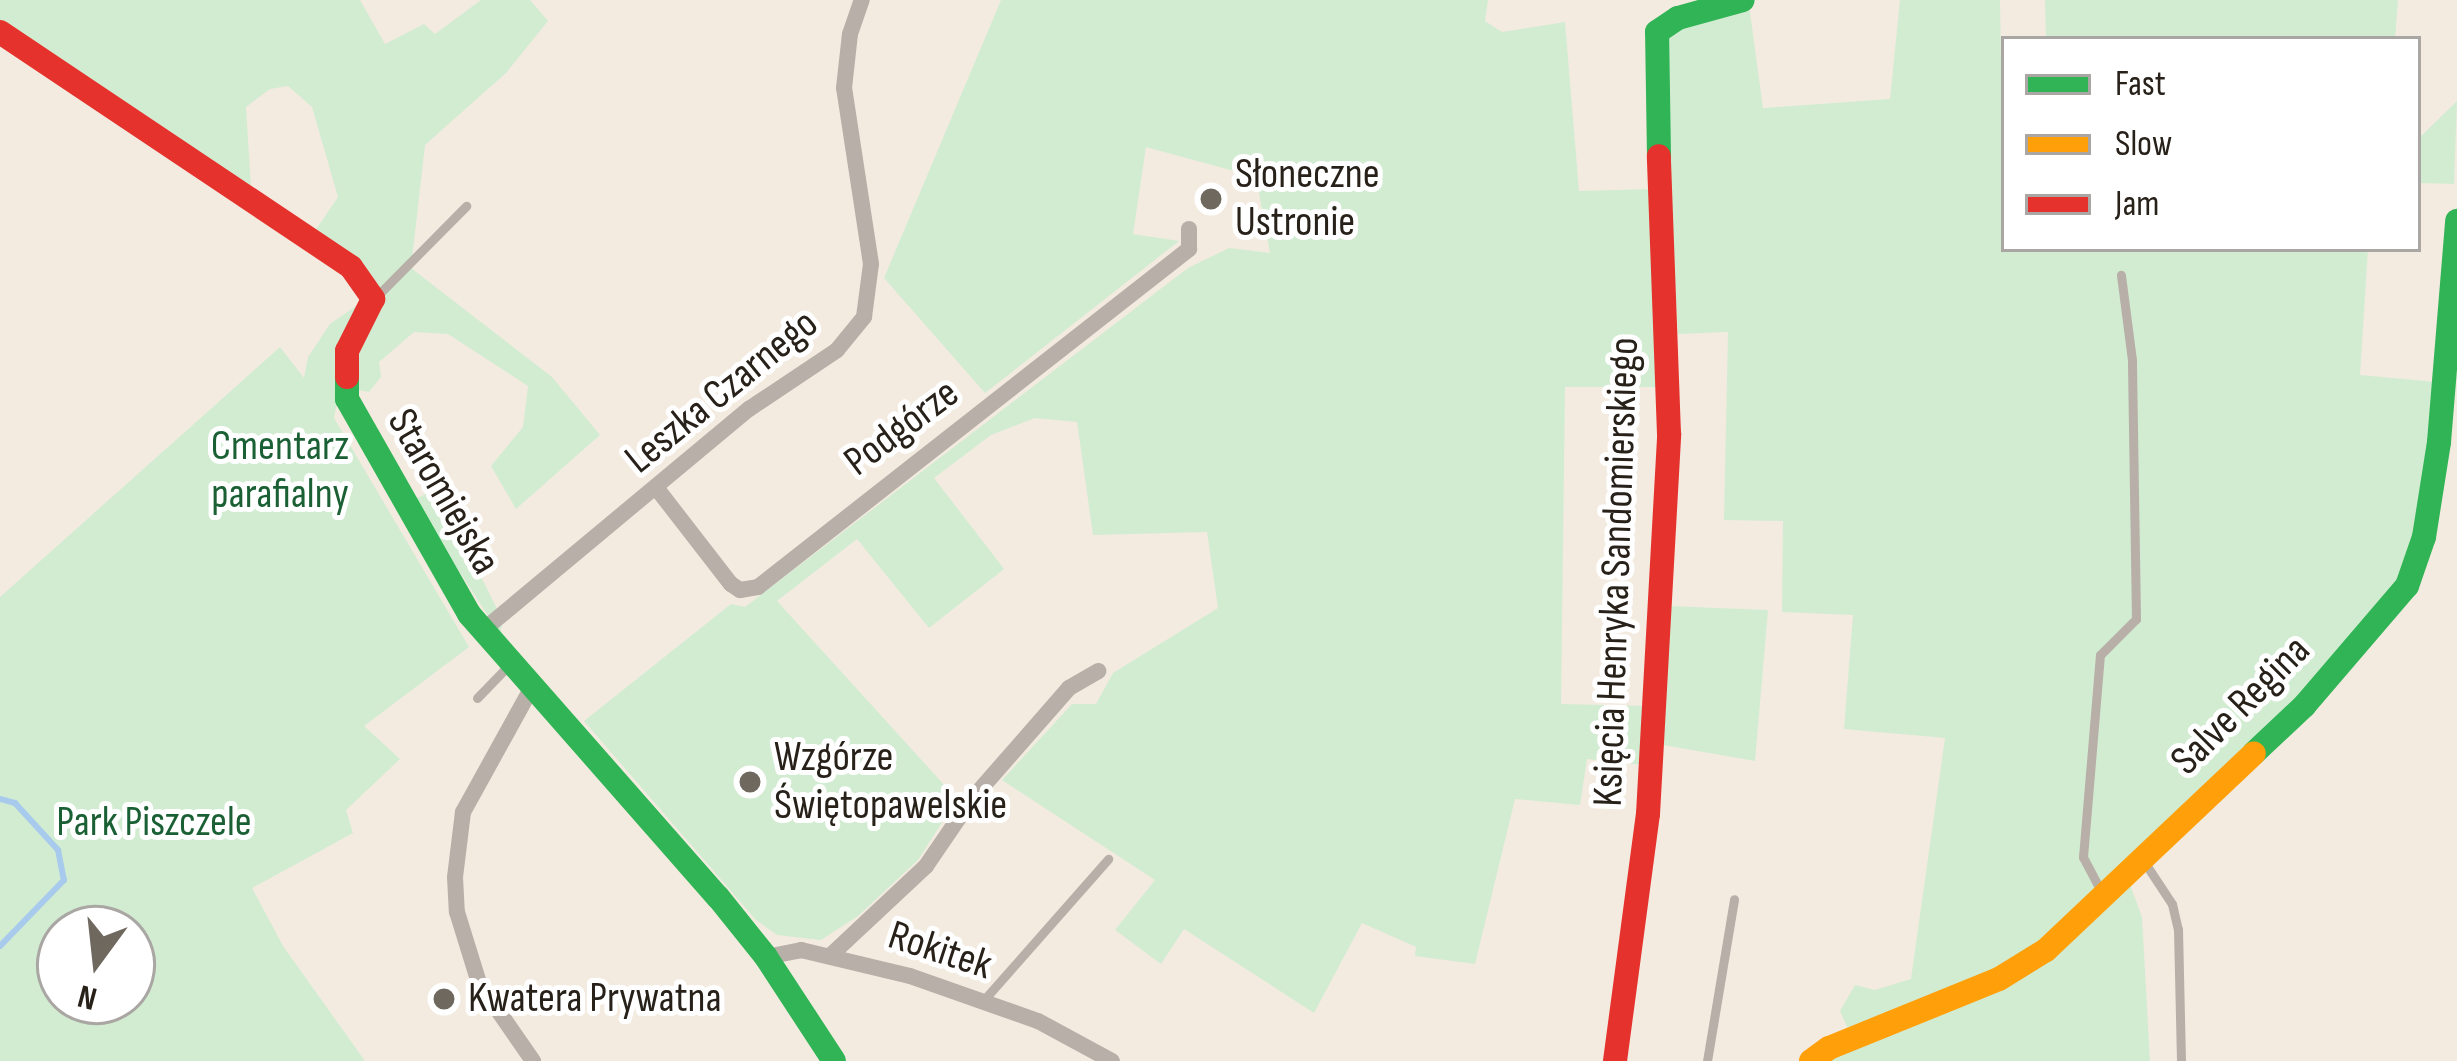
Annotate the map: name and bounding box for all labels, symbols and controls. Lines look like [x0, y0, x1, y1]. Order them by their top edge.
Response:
legend [2001, 36, 2421, 252]
text: Fast [2115, 63, 2166, 106]
text: Slow [2115, 123, 2172, 166]
place label: Słoneczne Ustronie [1235, 150, 1380, 249]
text: Jam [2115, 183, 2159, 226]
marker: Słoneczne Ustronie [1198, 186, 1224, 212]
street label: Leszka Czarnego [616, 299, 828, 485]
street label: Księcia Henryka Sandomierskiego [1584, 336, 1650, 808]
street label: Podgórze [835, 369, 969, 487]
street label: Staromiejska [376, 401, 510, 583]
park label: Cmentarz parafialny [211, 422, 349, 520]
street label: Salve Regina [2161, 626, 2321, 786]
place label: Wzgórze Świętopawelskie [774, 733, 1007, 831]
marker: Wzgórze Świętopawelskie [737, 769, 763, 795]
park label: Park Piszczele [56, 798, 252, 848]
north arrow [36, 905, 156, 1025]
street label: Rokitek [882, 911, 998, 991]
place label: Kwatera Prywatna [468, 974, 722, 1024]
text: N [74, 975, 101, 1018]
marker: Kwatera Prywatna [431, 986, 457, 1012]

